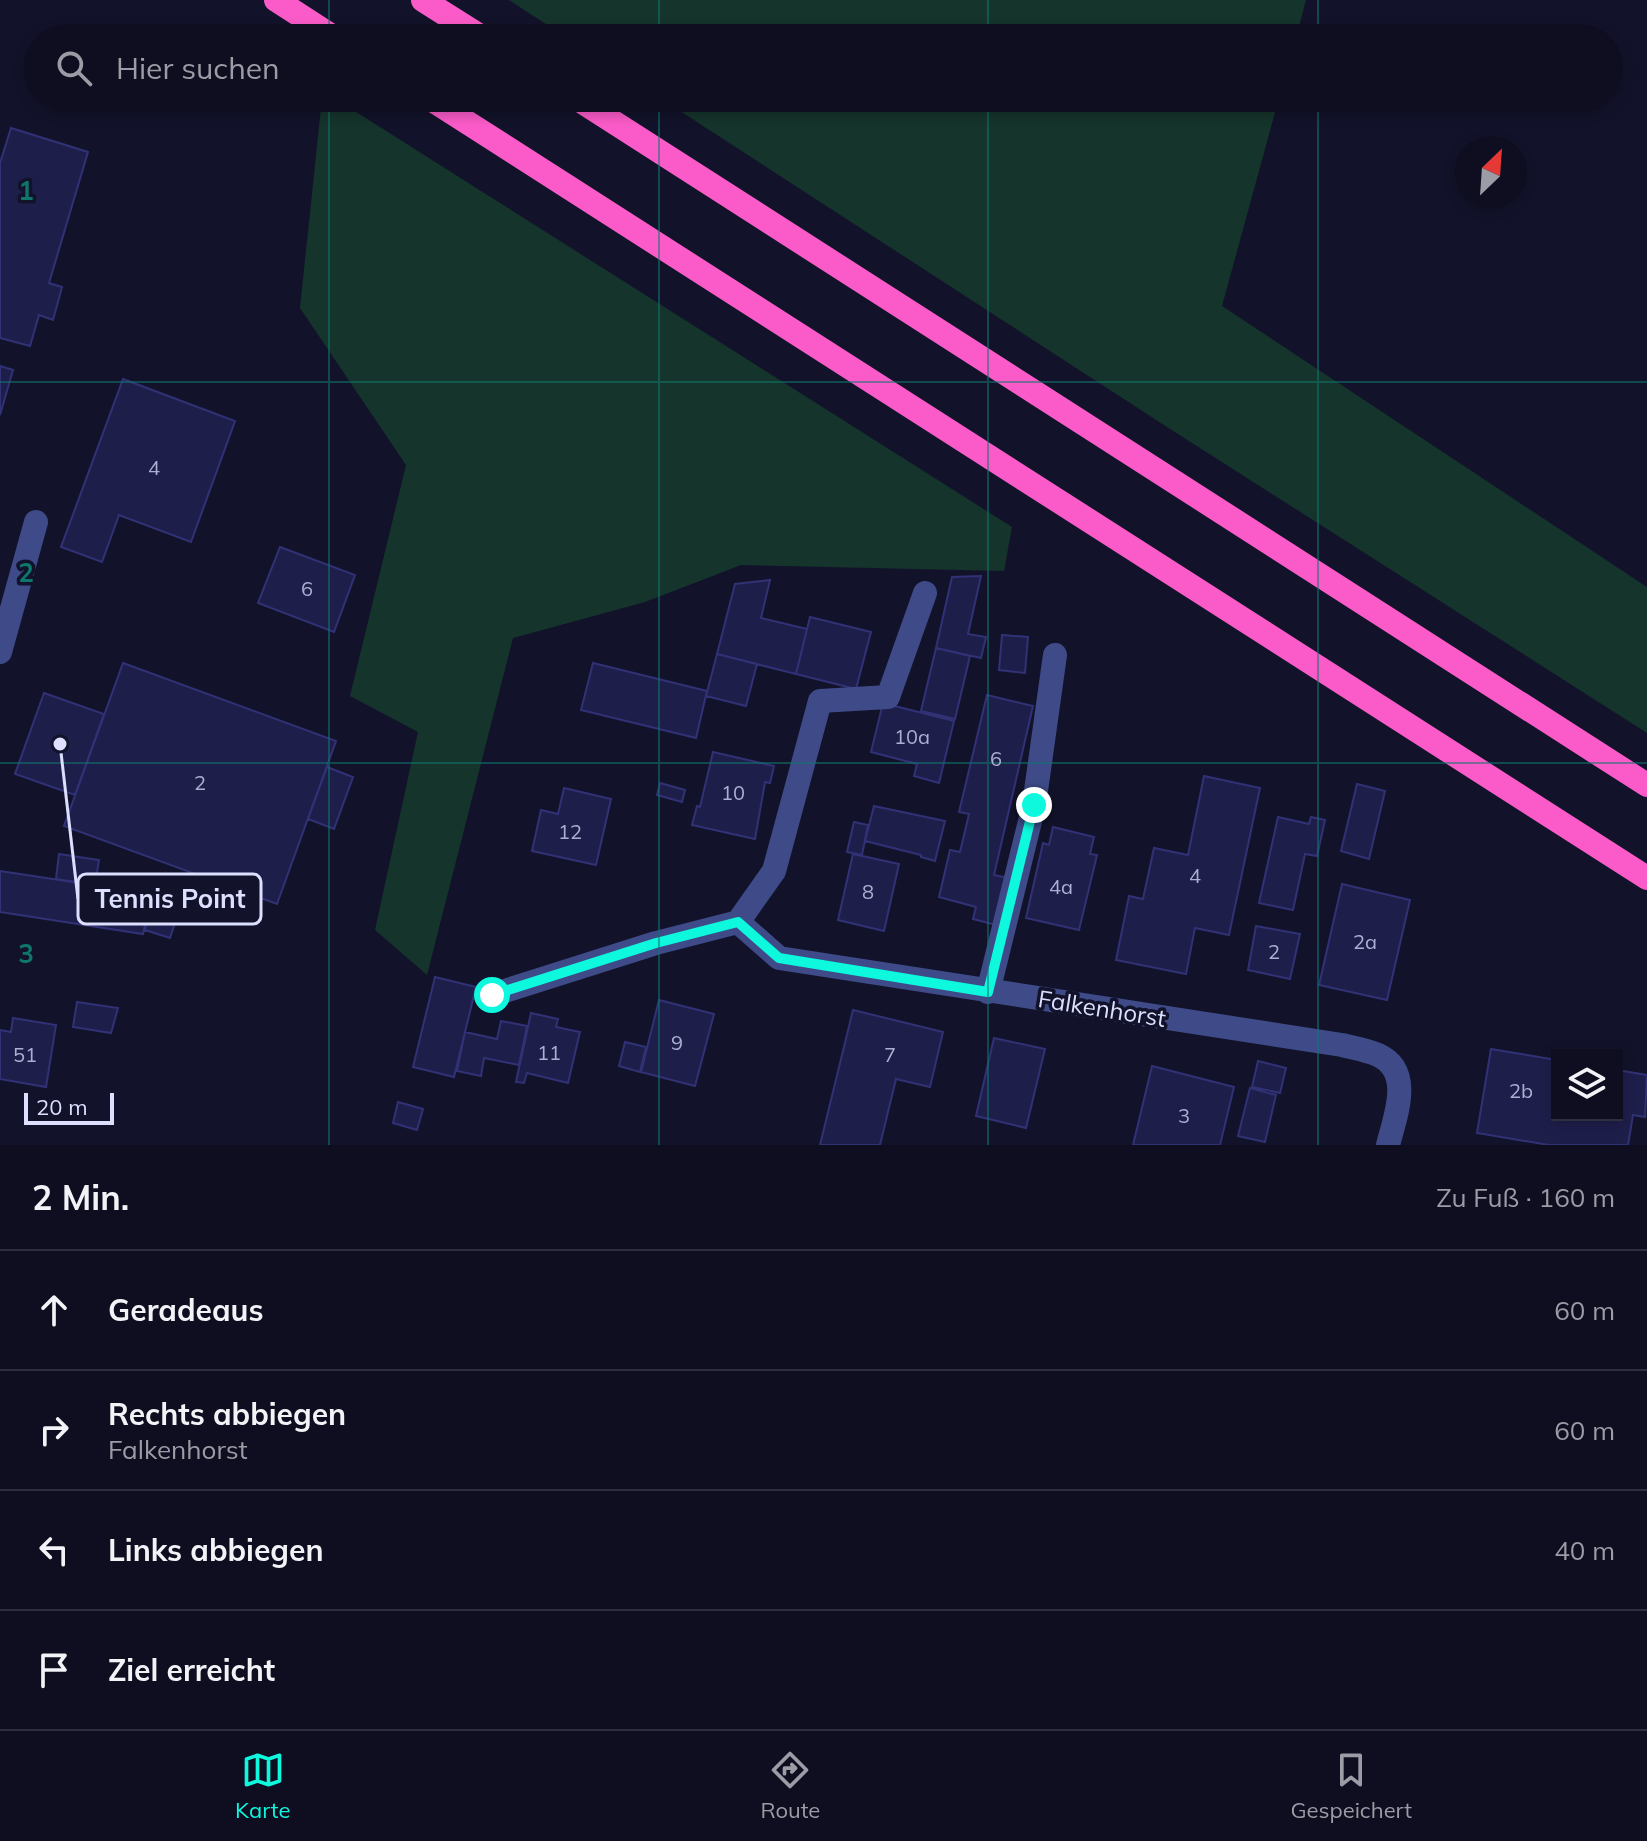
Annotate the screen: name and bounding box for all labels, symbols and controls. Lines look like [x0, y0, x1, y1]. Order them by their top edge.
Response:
search box [24, 24, 1623, 112]
icon: search [52, 46, 96, 90]
text: Hier suchen [116, 49, 280, 87]
north arrow [1455, 136, 1527, 208]
text: 1 [18, 174, 34, 207]
house number: 4 [148, 455, 160, 480]
text: 2 [18, 556, 34, 589]
house number: 6 [301, 576, 313, 601]
house number: 10a [894, 724, 930, 749]
house number: 6 [990, 746, 1002, 771]
house number: 2 [194, 770, 206, 795]
house number: 10 [721, 780, 745, 805]
route end [1016, 787, 1052, 823]
house number: 12 [558, 819, 582, 844]
house number: 4 [1189, 863, 1201, 888]
callout: Tennis Point [78, 874, 261, 924]
house number: 4a [1049, 874, 1073, 899]
house number: 8 [862, 879, 874, 904]
text: Tennis Point [95, 882, 246, 915]
house number: 2a [1353, 929, 1377, 954]
text: 3 [18, 937, 34, 970]
house number: 2 [1268, 939, 1280, 964]
route start [474, 977, 510, 1013]
street label: Falkenhorst [1036, 983, 1168, 1033]
house number: 9 [671, 1030, 683, 1055]
house number: 11 [537, 1040, 561, 1065]
house number: 51 [13, 1042, 37, 1067]
house number: 7 [884, 1042, 896, 1067]
map controls [1551, 1049, 1623, 1121]
button: layers [1551, 1049, 1623, 1121]
house number: 2b [1509, 1078, 1533, 1103]
scale bar [24, 1089, 114, 1125]
text: 20 m [36, 1093, 87, 1121]
house number: 3 [1178, 1103, 1190, 1128]
text: 2 Min. [32, 1176, 129, 1219]
text: Zu Fuß · 160 m [1436, 1181, 1615, 1214]
icon: ahead [32, 1288, 76, 1332]
text: Geradeaus [108, 1291, 263, 1329]
text: 60 m [1554, 1294, 1615, 1327]
text: Rechts abbiegen [108, 1395, 346, 1433]
icon: right [32, 1408, 76, 1452]
text: 60 m [1554, 1414, 1615, 1447]
text: Falkenhorst [108, 1433, 248, 1466]
icon: left [32, 1528, 76, 1572]
text: Links abbiegen [108, 1531, 324, 1569]
text: 40 m [1554, 1534, 1615, 1567]
icon: arrive [32, 1648, 76, 1692]
text: Ziel erreicht [108, 1651, 275, 1689]
tab: Karte [235, 1748, 290, 1824]
tab: Route [761, 1748, 820, 1824]
tab: Gespeichert [1291, 1748, 1412, 1824]

